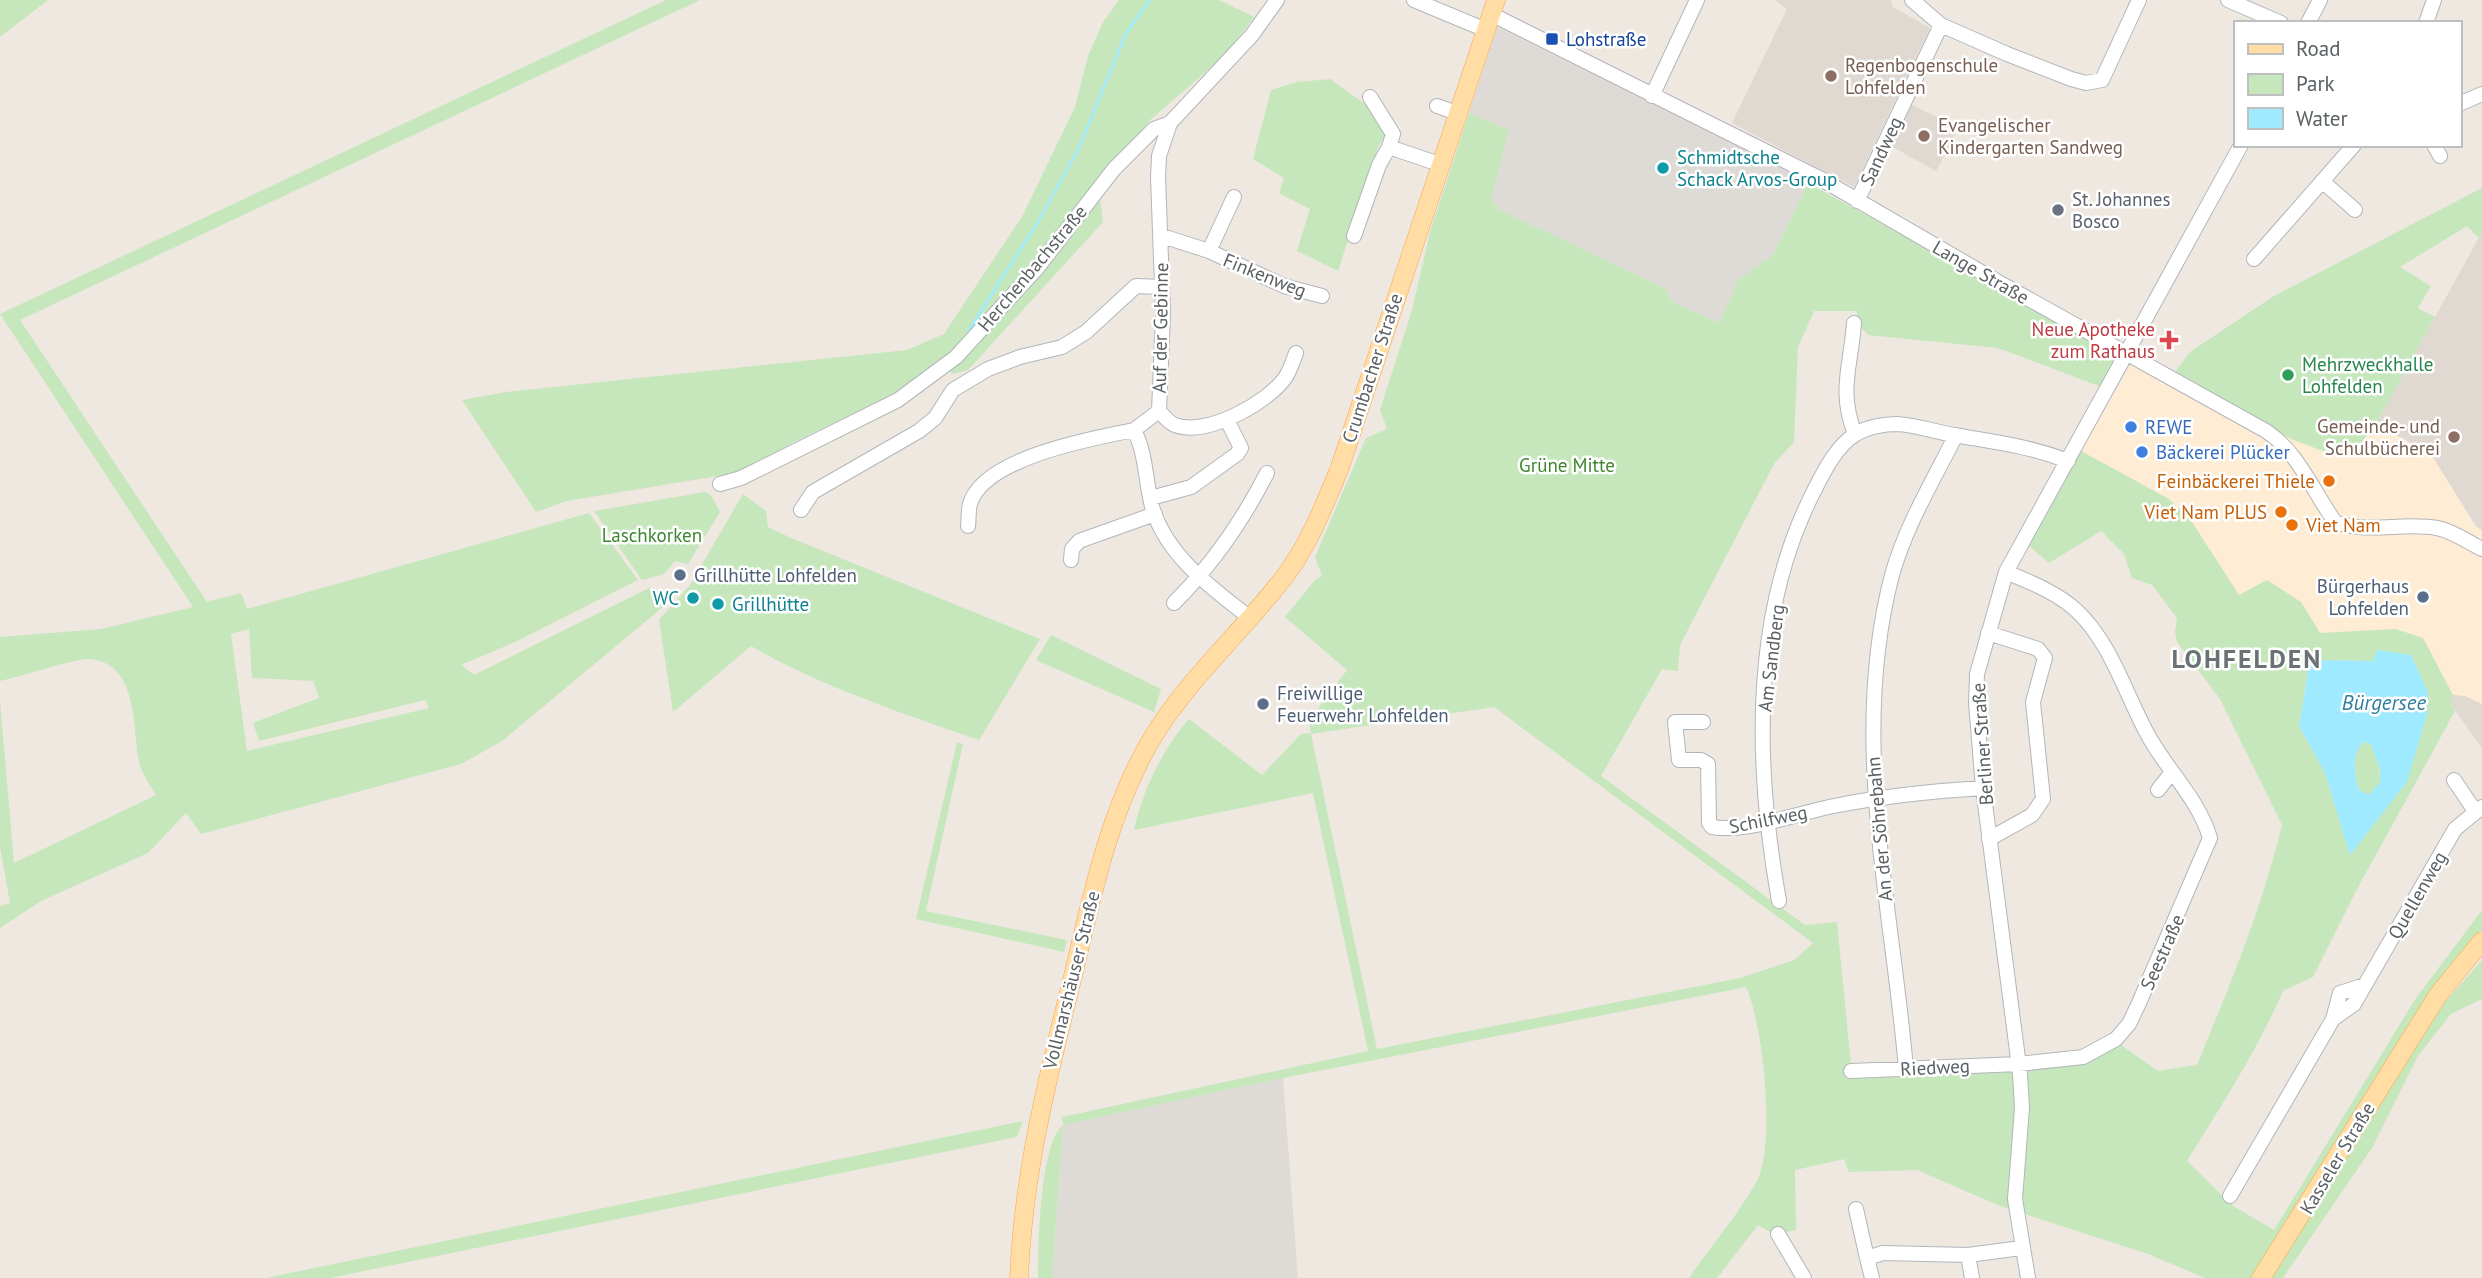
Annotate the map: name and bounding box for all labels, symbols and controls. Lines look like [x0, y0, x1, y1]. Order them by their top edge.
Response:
legend [2234, 21, 2461, 147]
place label: Lohstraße [1566, 27, 1647, 51]
marker: Lohstraße [1544, 31, 1560, 47]
text: Road [2296, 35, 2340, 62]
place label: Regenbogenschule Lohfelden [1845, 53, 1998, 99]
marker: Regenbogenschule Lohfelden [1823, 68, 1839, 84]
text: Park [2296, 70, 2335, 97]
text: Water [2296, 105, 2348, 132]
street label: Sandweg [1855, 113, 1907, 189]
place label: Evangelischer Kindergarten Sandweg [1938, 113, 2123, 159]
marker: Evangelischer Kindergarten Sandweg [1916, 128, 1932, 144]
place label: Schmidtsche Schack Arvos-Group [1677, 145, 1837, 191]
marker: Schmidtsche Schack Arvos-Group [1655, 160, 1671, 176]
place label: St. Johannes Bosco [2072, 187, 2170, 233]
street label: Herchenbachstraße [972, 200, 1092, 336]
marker: St. Johannes Bosco [2050, 202, 2066, 218]
street label: Lange Straße [1928, 235, 2034, 309]
street label: Finkenweg [1220, 247, 1310, 303]
street label: Auf der Gebinne [1147, 262, 1173, 394]
street label: Crumbacher Straße [1337, 290, 1407, 446]
place label: Neue Apotheke zum Rathaus [2032, 317, 2155, 363]
marker: Neue Apotheke zum Rathaus [2161, 332, 2177, 348]
place label: Mehrzweckhalle Lohfelden [2302, 352, 2433, 398]
marker: Mehrzweckhalle Lohfelden [2280, 367, 2296, 383]
place label: Gemeinde- und Schulbücherei [2317, 414, 2440, 460]
place label: REWE [2145, 415, 2192, 439]
marker: REWE [2123, 419, 2139, 435]
marker: Gemeinde- und Schulbücherei [2446, 429, 2462, 445]
place label: Bäckerei Plücker [2156, 440, 2290, 464]
marker: Bäckerei Plücker [2134, 444, 2150, 460]
park label: Grüne Mitte [1519, 453, 1615, 477]
place label: Feinbäckerei Thiele [2157, 469, 2315, 493]
marker: Feinbäckerei Thiele [2321, 473, 2337, 489]
place label: Viet Nam PLUS [2143, 500, 2267, 524]
marker: Viet Nam PLUS [2273, 504, 2289, 520]
place label: Viet Nam [2305, 513, 2381, 537]
marker: Viet Nam [2284, 517, 2300, 533]
park label: Laschkorken [602, 523, 702, 547]
place label: Grillhütte Lohfelden [694, 563, 857, 587]
marker: Grillhütte Lohfelden [672, 567, 688, 583]
place label: Bürgerhaus Lohfelden [2317, 574, 2409, 620]
place label: WC [653, 586, 679, 610]
marker: Bürgerhaus Lohfelden [2415, 589, 2431, 605]
marker: WC [685, 590, 701, 606]
place label: Grillhütte [732, 592, 809, 616]
marker: Grillhütte [710, 596, 726, 612]
street label: Am Sandberg [1752, 603, 1790, 713]
district label: LOHFELDEN [2172, 642, 2322, 675]
place label: Freiwillige Feuerwehr Lohfelden [1277, 681, 1449, 727]
street label: Berliner Straße [1966, 682, 1998, 806]
water label: Bürgersee [2342, 689, 2426, 716]
marker: Freiwillige Feuerwehr Lohfelden [1255, 696, 1271, 712]
street label: An der Söhrebahn [1861, 756, 1897, 902]
street label: Schilfweg [1727, 800, 1809, 838]
street label: Quellenweg [2382, 847, 2452, 943]
street label: Vollmarshäuser Straße [1037, 888, 1105, 1073]
street label: Seestraße [2135, 910, 2189, 994]
street label: Riedweg [1900, 1053, 1970, 1081]
street label: Kasseler Straße [2294, 1098, 2380, 1218]

